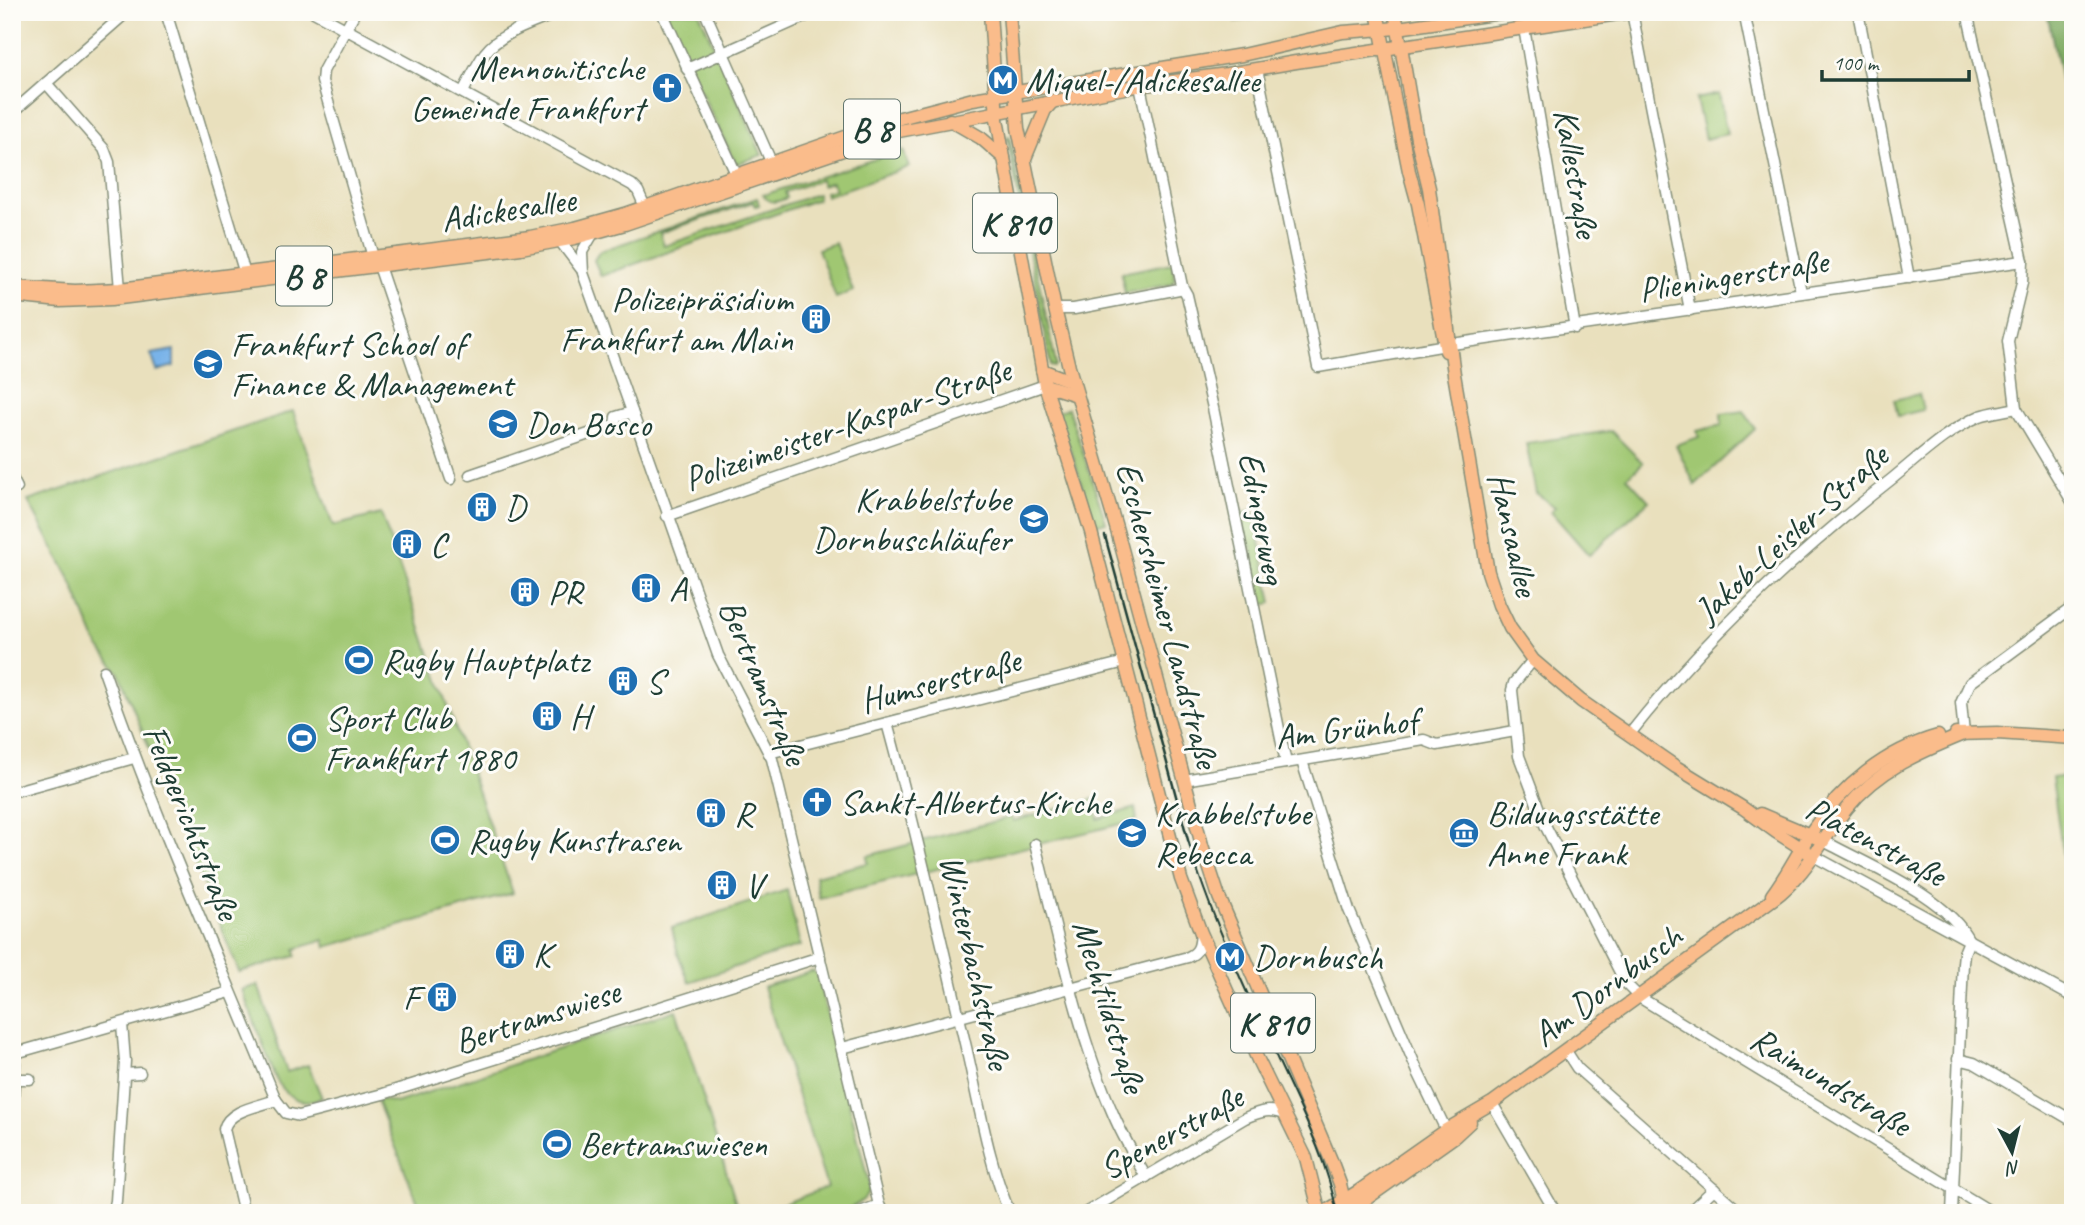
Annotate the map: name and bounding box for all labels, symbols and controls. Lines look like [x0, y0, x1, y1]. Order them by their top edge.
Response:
scale bar [1822, 38, 1969, 82]
place label: Mennonitische Gemeinde Frankfurt [411, 46, 648, 131]
text: 100 m [1833, 50, 1880, 76]
place label: Miquel-/Adickesallee [1026, 58, 1262, 103]
metro station icon: Miquel-/Adickesallee [986, 63, 1020, 97]
church icon: Mennonitische Gemeinde Frankfurt [650, 71, 684, 105]
road number: B 8 [844, 99, 900, 158]
street label: Kallestraße [1543, 105, 1610, 244]
street label: Adickesallee [438, 176, 581, 242]
road number: K 810 [973, 194, 1057, 252]
street label: Plieningerstraße [1636, 238, 1833, 313]
road number: B 8 [276, 246, 332, 306]
place label: Polizeipräsidium Frankfurt am Main [560, 277, 794, 362]
building icon: Polizeipräsidium Frankfurt am Main [799, 302, 833, 336]
place label: Frankfurt School of Finance & Management [231, 322, 516, 407]
school or university icon: Frankfurt School of Finance & Management [191, 347, 225, 381]
street label: Polizeimeister-Kaspar-Straße [678, 347, 1019, 501]
place label: Don Bosco [526, 402, 652, 447]
school or university icon: Don Bosco [486, 407, 520, 441]
street label: Jakob-Leisler-Straße [1683, 433, 1900, 634]
street label: Edingerweg [1228, 449, 1298, 590]
street label: Eschersheimer Landstraße [1105, 457, 1231, 775]
street label: Hansaallee [1477, 468, 1550, 603]
place label: Krabbelstube Dornbuschläufer [813, 477, 1014, 562]
place label: D [505, 485, 528, 530]
building icon: D [465, 490, 499, 524]
school or university icon: Krabbelstube Dornbuschläufer [1017, 502, 1051, 536]
place label: C [430, 522, 450, 567]
building icon: C [390, 527, 424, 561]
place label: A [669, 566, 688, 611]
place label: PR [548, 570, 585, 615]
building icon: A [629, 571, 663, 605]
building icon: PR [508, 575, 542, 609]
street label: Bertramstraße [708, 593, 820, 774]
street label: Humserstraße [855, 637, 1028, 723]
place label: Rugby Hauptplatz [382, 638, 591, 683]
sports icon: Rugby Hauptplatz [342, 643, 376, 677]
place label: S [646, 659, 670, 704]
building icon: S [606, 664, 640, 698]
place label: H [570, 694, 595, 739]
place label: Sport Club Frankfurt 1880 [325, 696, 518, 781]
street label: Am Grünhof [1273, 697, 1427, 760]
building icon: H [530, 699, 564, 733]
street label: Feldgerichtstraße [132, 718, 252, 929]
sports icon: Sport Club Frankfurt 1880 [285, 721, 319, 755]
place label: Sankt-Albertus-Kirche [840, 780, 1113, 825]
church icon: Sankt-Albertus-Kirche [800, 785, 834, 819]
street label: Platenstraße [1798, 786, 1956, 898]
place label: R [734, 791, 757, 836]
place label: Krabbelstube Rebecca [1155, 791, 1314, 876]
place label: Bildungsstätte Anne Frank [1487, 791, 1661, 876]
building icon: R [694, 796, 728, 830]
school or university icon: Krabbelstube Rebecca [1115, 816, 1149, 850]
museum icon: Bildungsstätte Anne Frank [1447, 816, 1481, 850]
place label: Rugby Kunstrasen [468, 818, 683, 863]
sports icon: Rugby Kunstrasen [428, 823, 462, 857]
street label: Winterbachstraße [929, 851, 1023, 1076]
place label: V [745, 863, 769, 908]
building icon: V [705, 868, 739, 902]
street label: Am Dornbusch [1523, 913, 1693, 1056]
street label: Mechtildstraße [1062, 914, 1158, 1101]
place label: K [533, 932, 557, 977]
place label: Dornbusch [1253, 935, 1384, 980]
building icon: K [493, 937, 527, 971]
metro station icon: Dornbusch [1213, 940, 1247, 974]
street label: Bertramswiese [449, 968, 628, 1064]
place label: F [403, 975, 426, 1020]
building icon: F [425, 980, 459, 1014]
road number: K 810 [1231, 993, 1315, 1052]
street label: Raimundstraße [1742, 1016, 1921, 1148]
street label: Spenerstraße [1092, 1073, 1253, 1190]
north arrow [1976, 1116, 2046, 1186]
place label: Bertramswiesen [580, 1122, 767, 1167]
sports icon: Bertramswiesen [540, 1127, 574, 1161]
text: N [2003, 1155, 2021, 1181]

